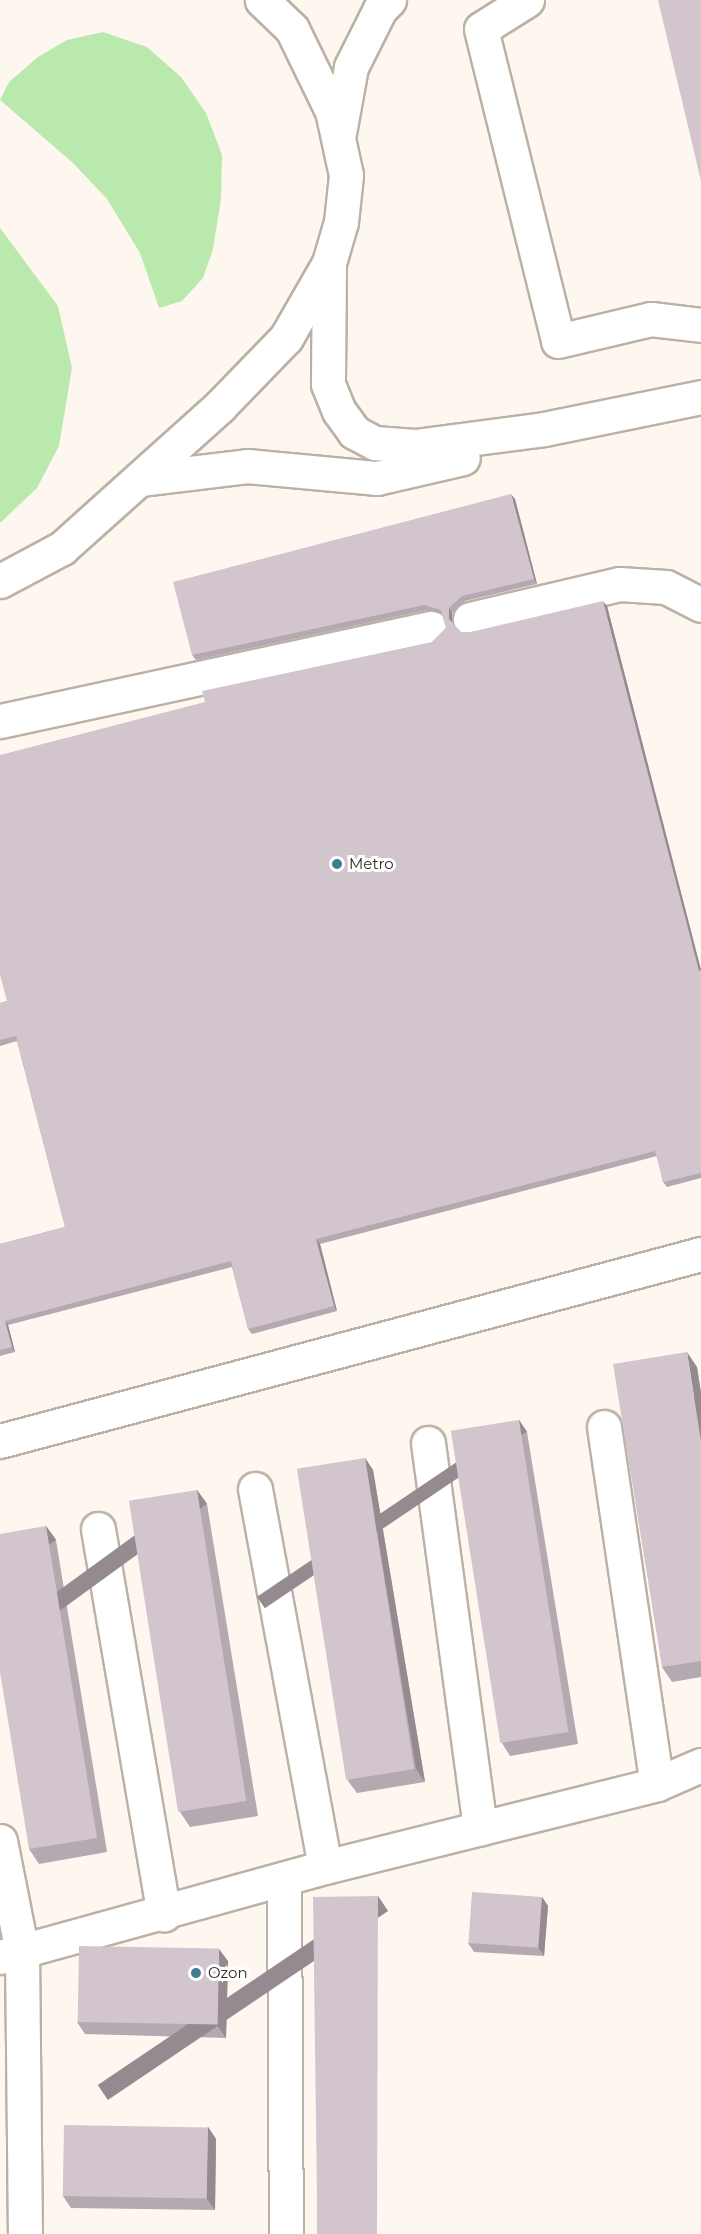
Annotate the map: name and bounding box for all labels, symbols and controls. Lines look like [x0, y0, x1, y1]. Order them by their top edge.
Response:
place label: Metro [349, 855, 394, 873]
marker: Metro [330, 857, 344, 871]
place label: Ozon [208, 1964, 248, 1982]
marker: Ozon [189, 1966, 203, 1980]

